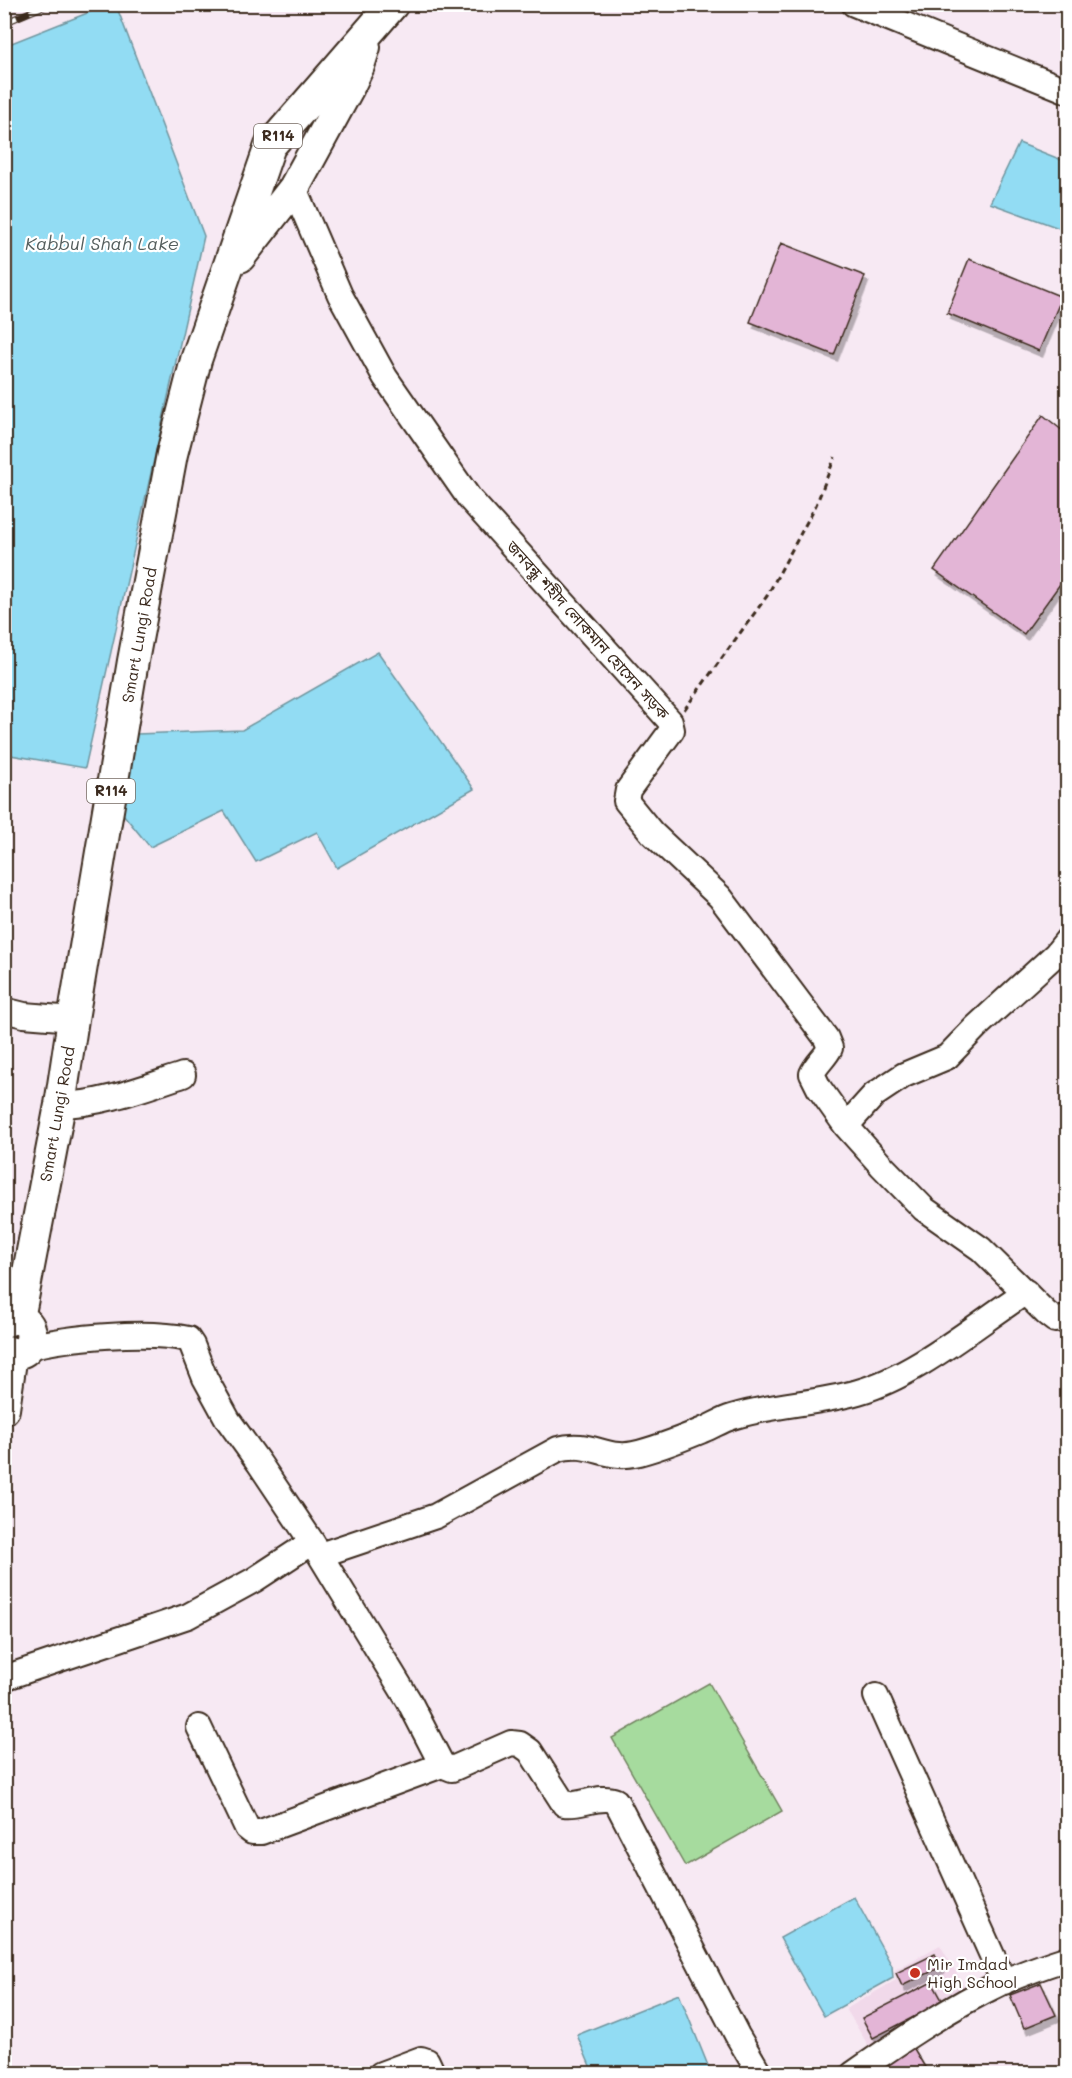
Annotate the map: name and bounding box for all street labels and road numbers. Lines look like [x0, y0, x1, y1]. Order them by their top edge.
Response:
road number: R114 [254, 124, 302, 148]
street label: জনবন্ধু শহীদ লোকমান হোসেন সড়ক [501, 535, 675, 725]
street label: Smart Lungi Road [116, 566, 161, 704]
road number: R114 [87, 779, 135, 803]
street label: Smart Lungi Road [34, 1045, 79, 1183]

